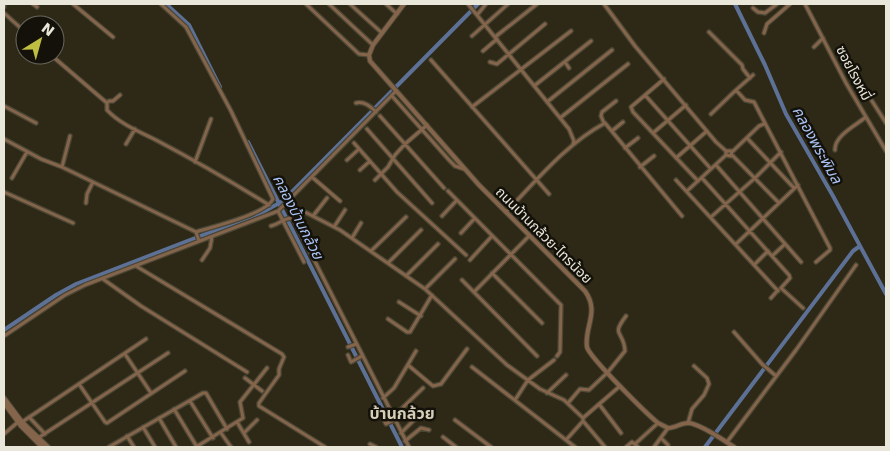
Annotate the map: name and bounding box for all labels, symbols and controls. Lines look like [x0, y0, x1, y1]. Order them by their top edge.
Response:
north arrow [15, 15, 65, 65]
text: N [38, 20, 57, 40]
street label: ซอยโรงหมี่ [833, 42, 877, 103]
water label: คลองพระพิมล [788, 103, 846, 187]
water label: คลองบ้านกล้วย [269, 172, 328, 263]
street label: ถนนบ้านกล้วย-ไทรน้อย [493, 184, 595, 286]
district label: บ้านกล้วย [369, 404, 435, 423]

